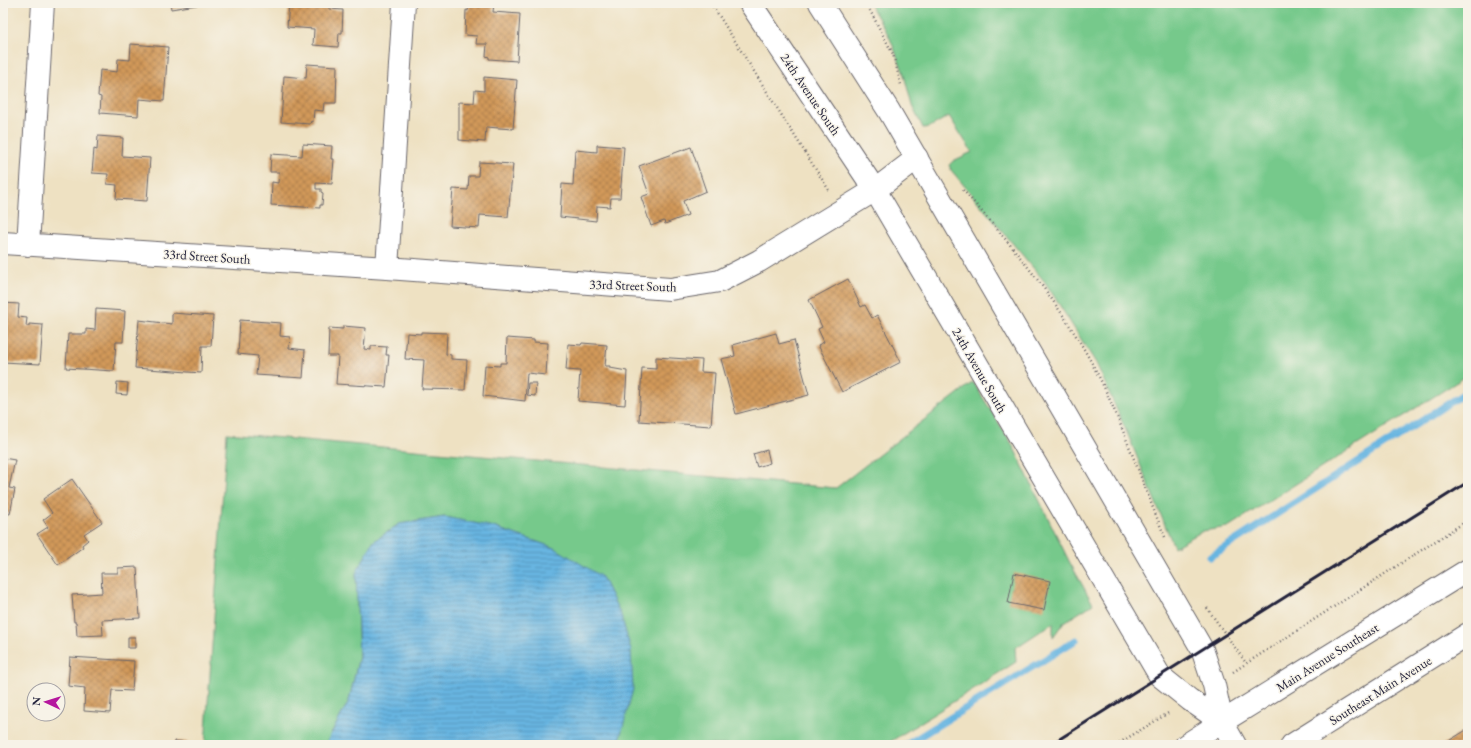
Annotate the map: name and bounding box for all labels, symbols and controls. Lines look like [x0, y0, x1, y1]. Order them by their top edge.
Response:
street label: 24th Avenue South [777, 50, 845, 139]
street label: 33rd Street South [163, 245, 251, 268]
street label: 33rd Street South [589, 275, 677, 296]
street label: 24th Avenue South [948, 324, 1011, 416]
street label: Main Avenue Southeast [1273, 619, 1382, 696]
street label: Southeast Main Avenue [1326, 652, 1435, 729]
north arrow [26, 682, 66, 722]
text: N [29, 696, 43, 706]

